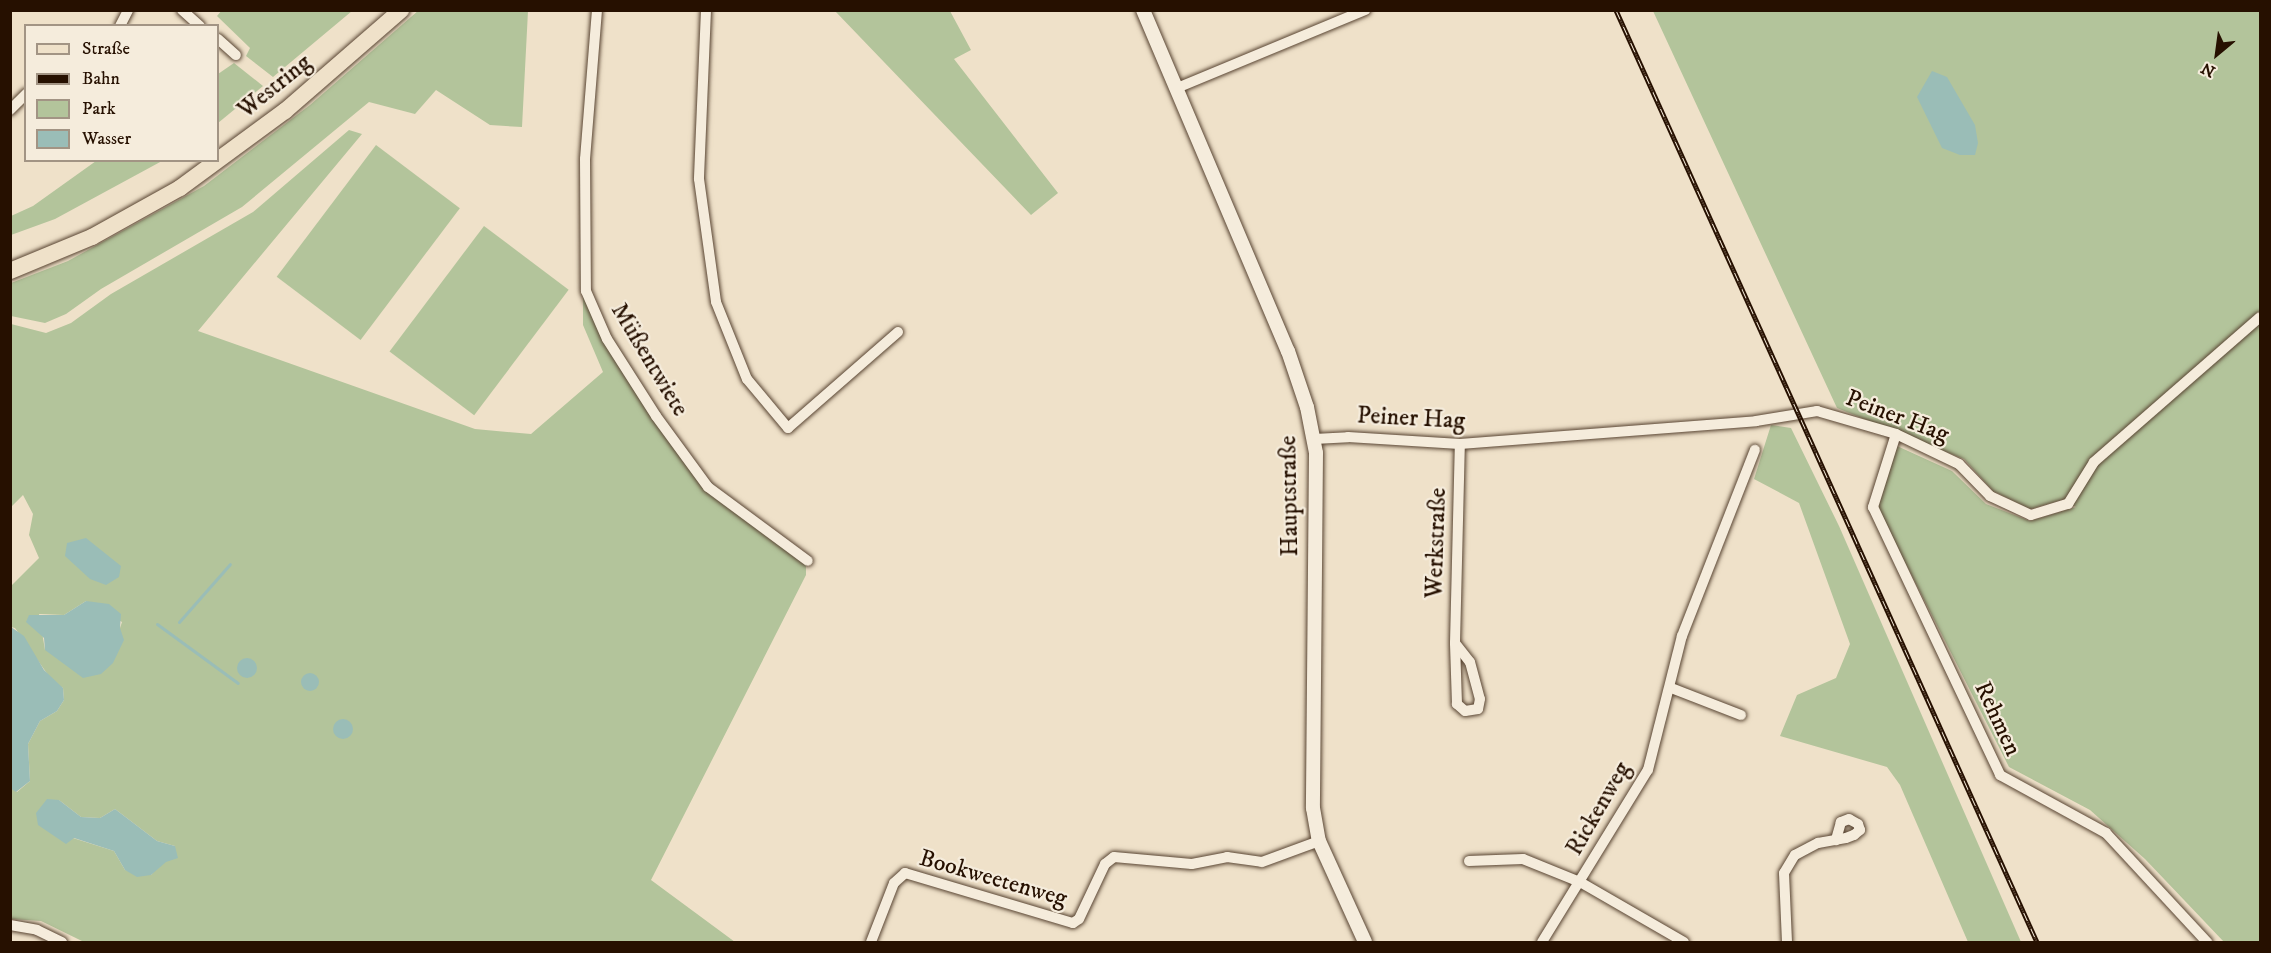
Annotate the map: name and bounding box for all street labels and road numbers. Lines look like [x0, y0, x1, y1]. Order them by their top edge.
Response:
street label: Westring [233, 49, 317, 125]
street label: Müßentwiete [604, 298, 694, 422]
street label: Peiner Hag [1841, 384, 1953, 450]
street label: Peiner Hag [1356, 402, 1466, 436]
street label: Hauptstraße [1275, 435, 1305, 557]
street label: Werkstraße [1421, 487, 1453, 599]
street label: Rehmen [1967, 677, 2027, 761]
street label: Rickenweg [1561, 757, 1637, 861]
street label: Bookweetenweg [916, 844, 1070, 914]

